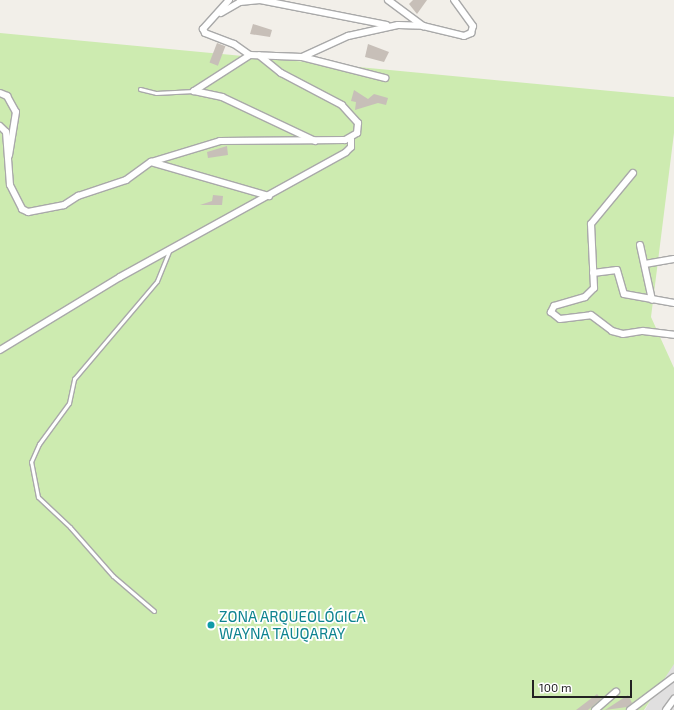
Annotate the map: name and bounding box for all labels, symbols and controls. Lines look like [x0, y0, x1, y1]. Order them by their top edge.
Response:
place label: ZONA ARQUEOLÓGICA WAYNA TAUQARAY [219, 607, 366, 642]
marker: ZONA ARQUEOLÓGICA WAYNA TAUQARAY [206, 620, 216, 630]
scale bar [534, 672, 634, 698]
text: 100 m [539, 680, 571, 694]

